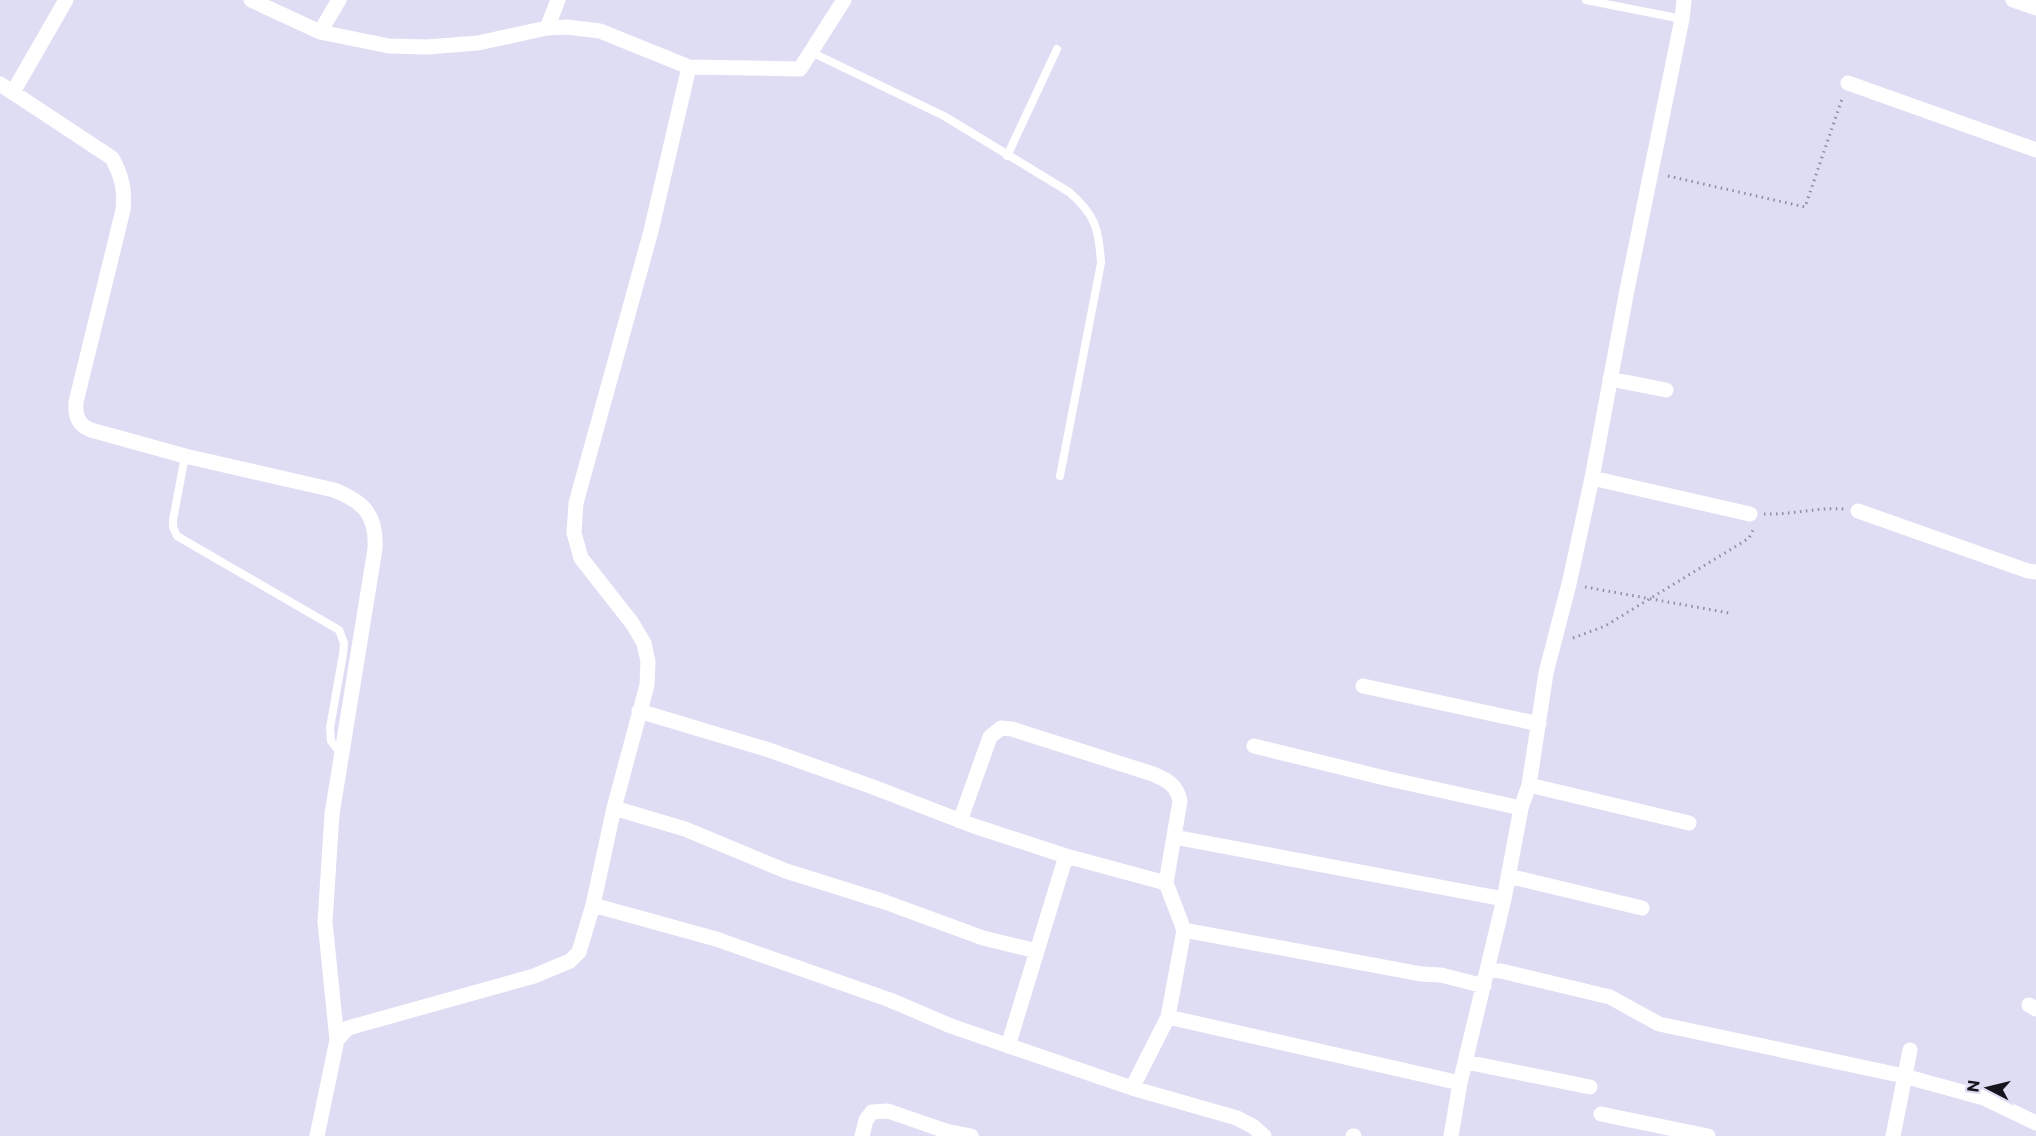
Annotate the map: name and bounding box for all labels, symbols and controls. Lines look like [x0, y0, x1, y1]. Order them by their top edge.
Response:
north arrow [1958, 1058, 2018, 1118]
text: N [1962, 1079, 1983, 1093]

